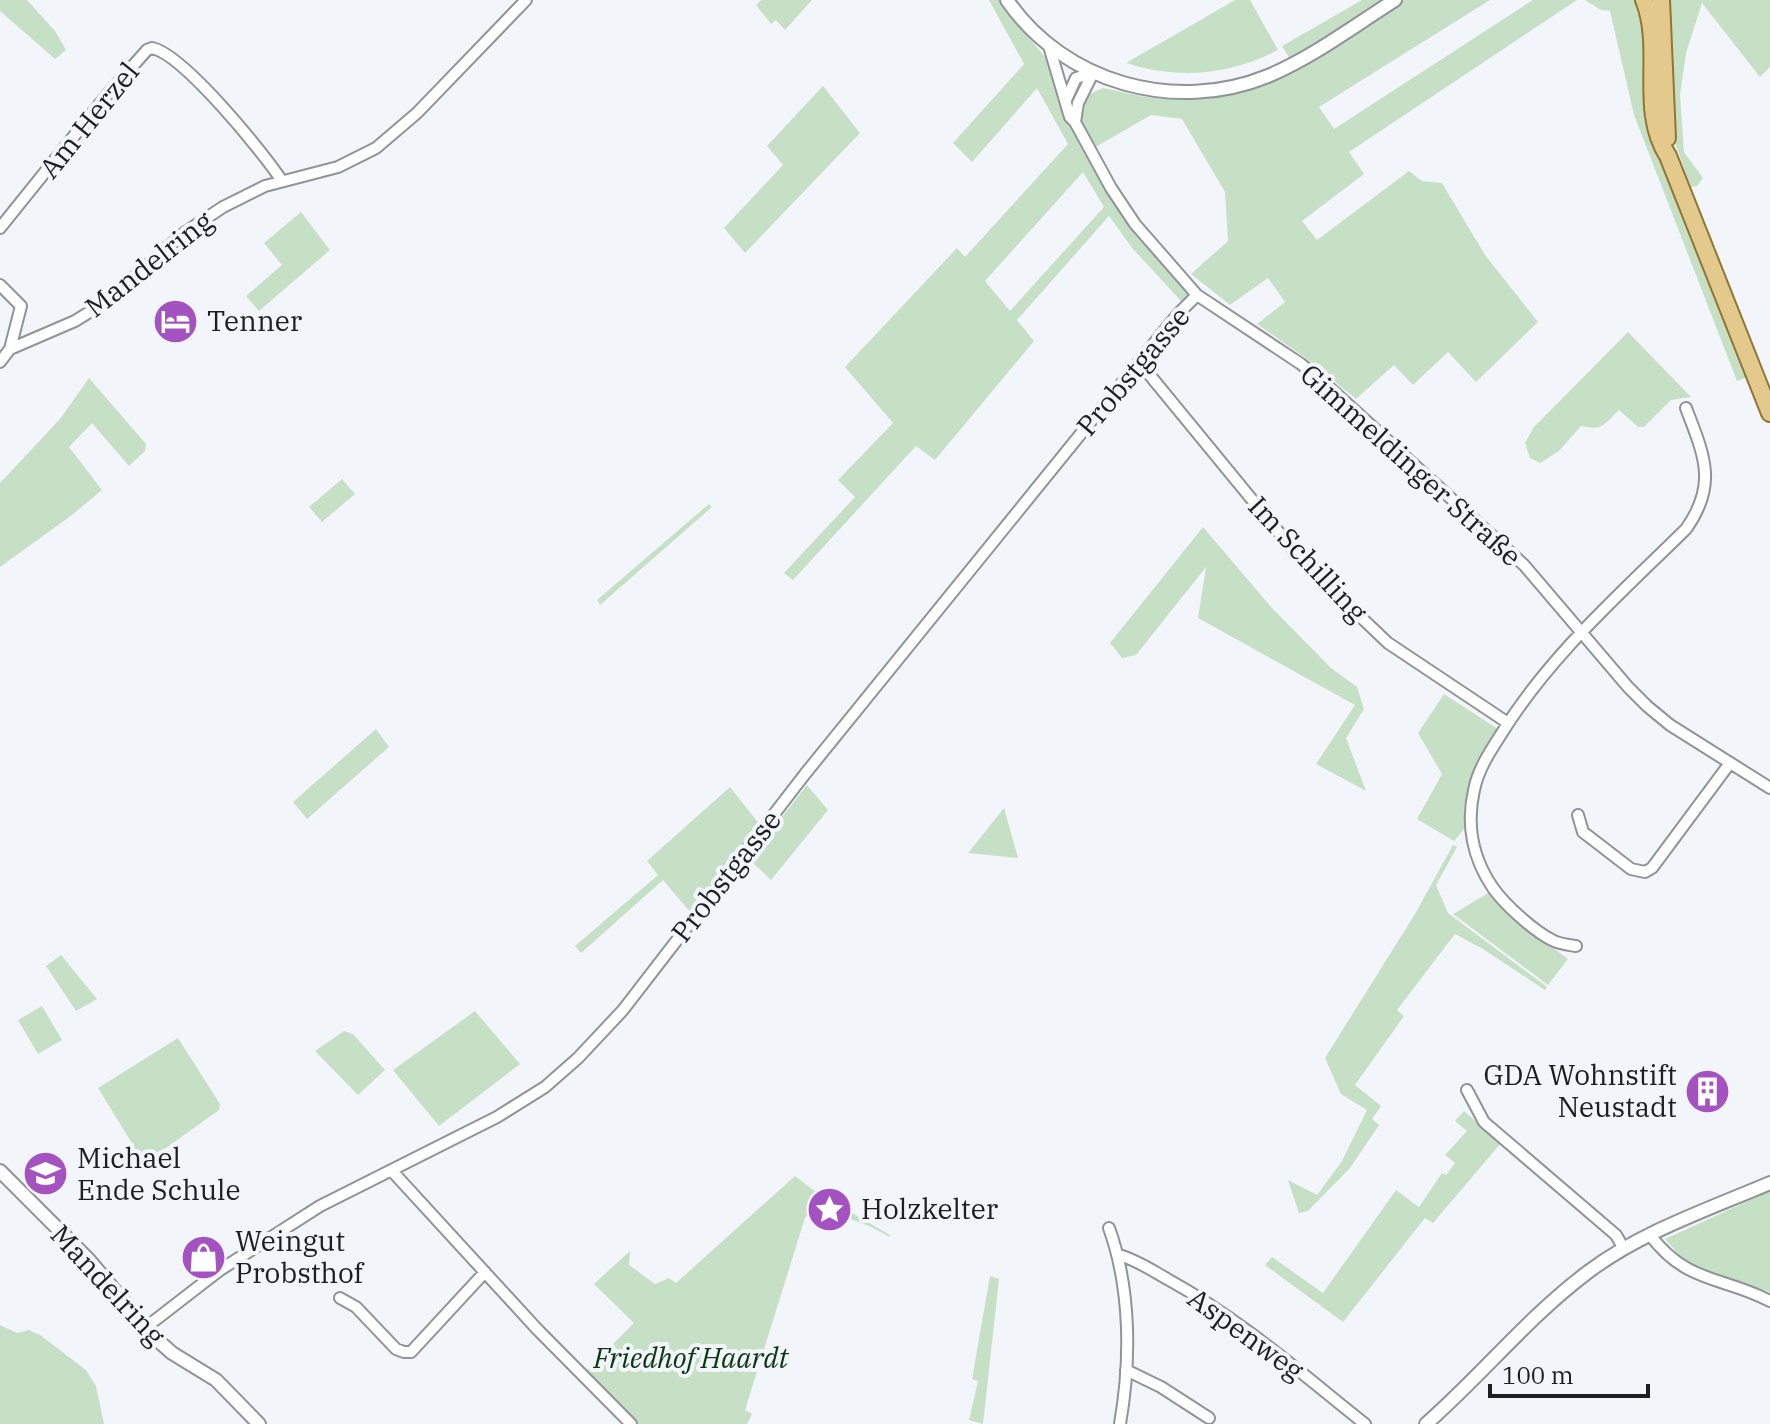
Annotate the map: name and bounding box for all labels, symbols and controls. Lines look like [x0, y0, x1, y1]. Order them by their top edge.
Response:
street label: Am Herzel [30, 54, 147, 185]
street label: Mandelring [77, 202, 220, 325]
hotel icon: Tenner [152, 297, 200, 345]
street label: Probstgasse [1068, 298, 1198, 443]
place label: Tenner [207, 302, 303, 339]
street label: Gimmeldinger Straße [1293, 355, 1530, 574]
street label: Im Schilling [1241, 488, 1376, 629]
street label: Probstgasse [662, 802, 789, 949]
place label: GDA Wohnstift Neustadt [1483, 1056, 1677, 1125]
building icon: GDA Wohnstift Neustadt [1684, 1067, 1732, 1115]
place label: Michael Ende Schule [77, 1139, 241, 1208]
school or university icon: Michael Ende Schule [22, 1150, 70, 1198]
place icon: Holzkelter [806, 1185, 854, 1233]
place label: Holzkelter [861, 1190, 999, 1227]
street label: Mandelring [43, 1216, 174, 1353]
place label: Weingut Probsthof [235, 1222, 366, 1291]
shop icon: Weingut Probsthof [180, 1233, 228, 1281]
street label: Aspenweg [1181, 1279, 1312, 1388]
park label: Friedhof Haardt [593, 1339, 789, 1376]
scale bar [1490, 1348, 1648, 1398]
text: 100 m [1502, 1359, 1574, 1391]

